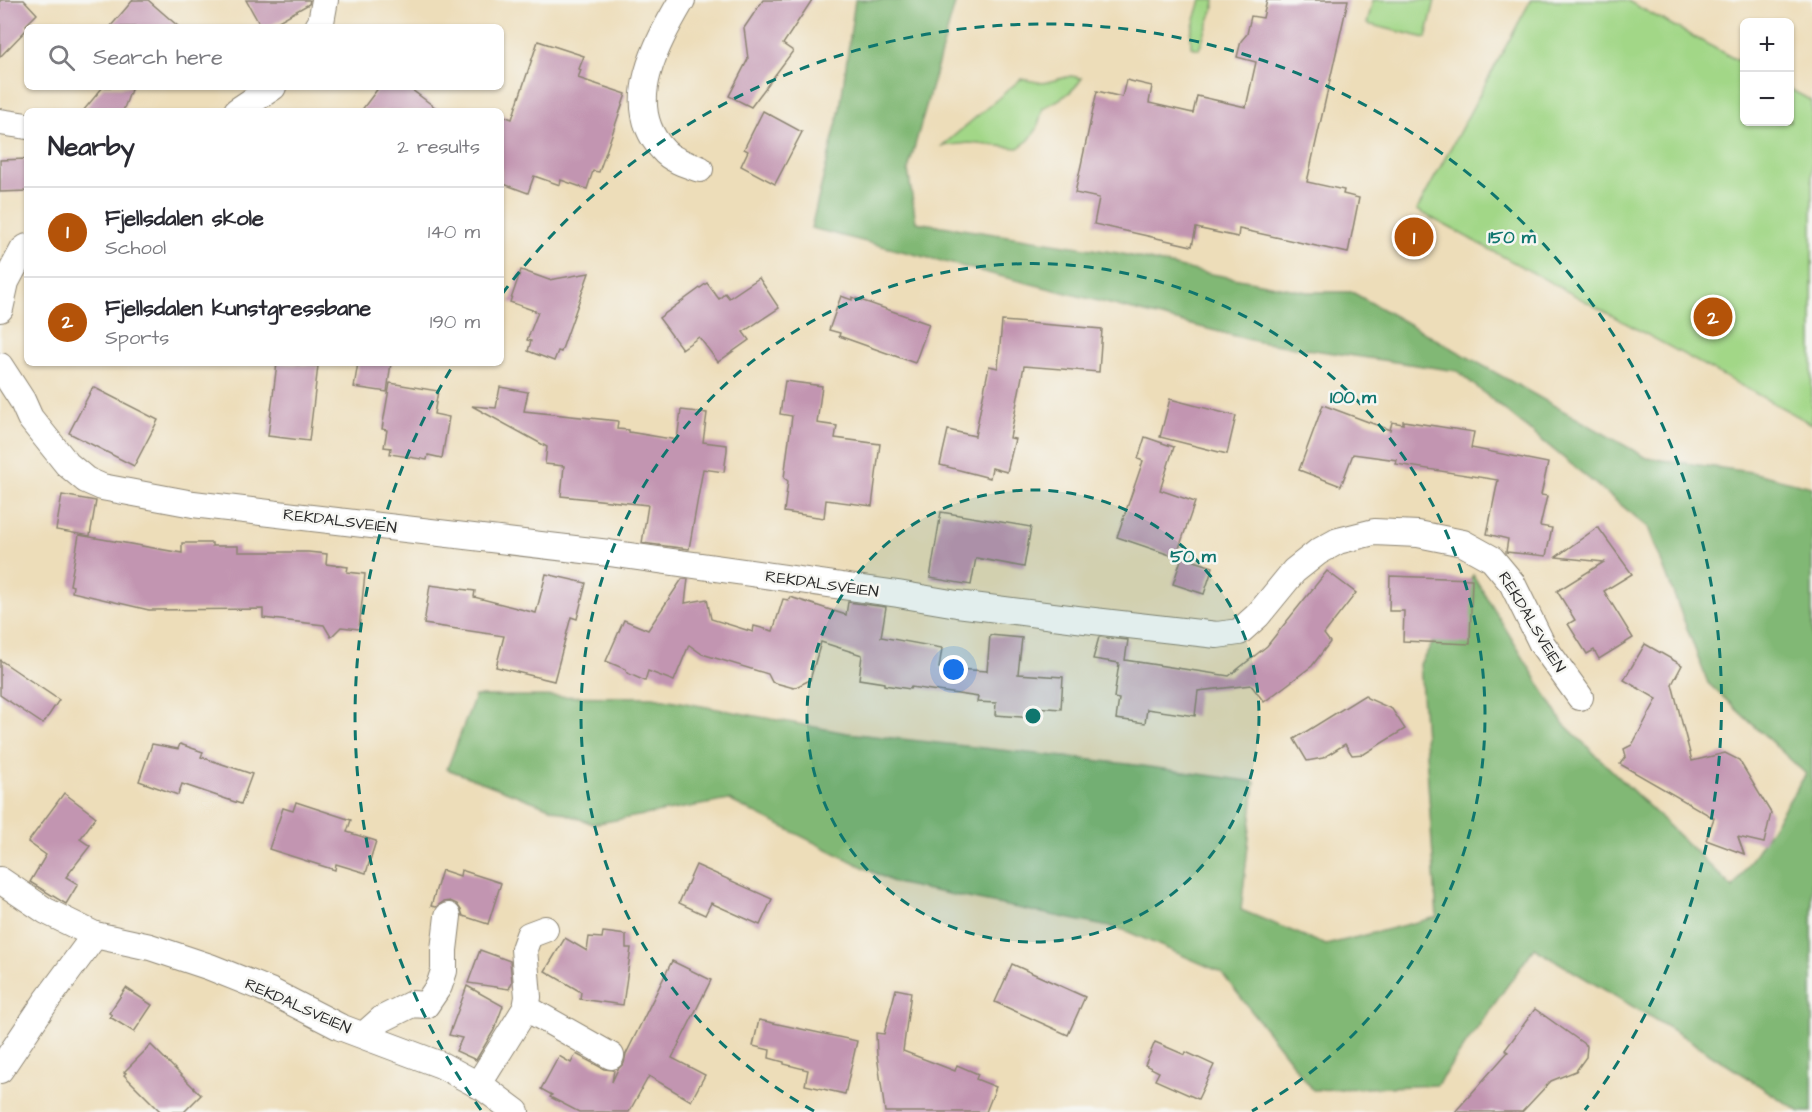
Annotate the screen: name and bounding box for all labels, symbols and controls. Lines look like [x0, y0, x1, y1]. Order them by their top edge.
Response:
map controls [1740, 18, 1794, 126]
button: + [1740, 18, 1794, 72]
search box [24, 24, 504, 90]
icon: search [45, 41, 78, 74]
text: Search here [93, 42, 223, 73]
button: − [1740, 72, 1794, 126]
text: Nearby [48, 129, 135, 165]
text: 2 results [397, 133, 480, 161]
text: Fjellsdalen skole [105, 203, 264, 234]
pin: 1 [1394, 214, 1434, 260]
text: 1 [66, 218, 69, 246]
text: 140 m [428, 218, 480, 246]
text: 150 m [1488, 225, 1537, 250]
text: School [105, 234, 166, 262]
text: Fjellsdalen kunstgressbane [105, 293, 371, 324]
pin: 2 [1694, 294, 1732, 340]
text: 2 [62, 308, 73, 336]
text: 190 m [430, 308, 480, 336]
text: Sports [105, 324, 169, 352]
text: 100 m [1330, 385, 1377, 410]
street label: REKDALSVEIEN [282, 503, 398, 539]
text: 50 m [1170, 544, 1217, 569]
street label: REKDALSVEIEN [764, 565, 880, 603]
street label: REKDALSVEIEN [1493, 567, 1571, 677]
your location [939, 655, 968, 684]
centre of rings [1023, 706, 1043, 726]
street label: REKDALSVEIEN [241, 973, 355, 1039]

